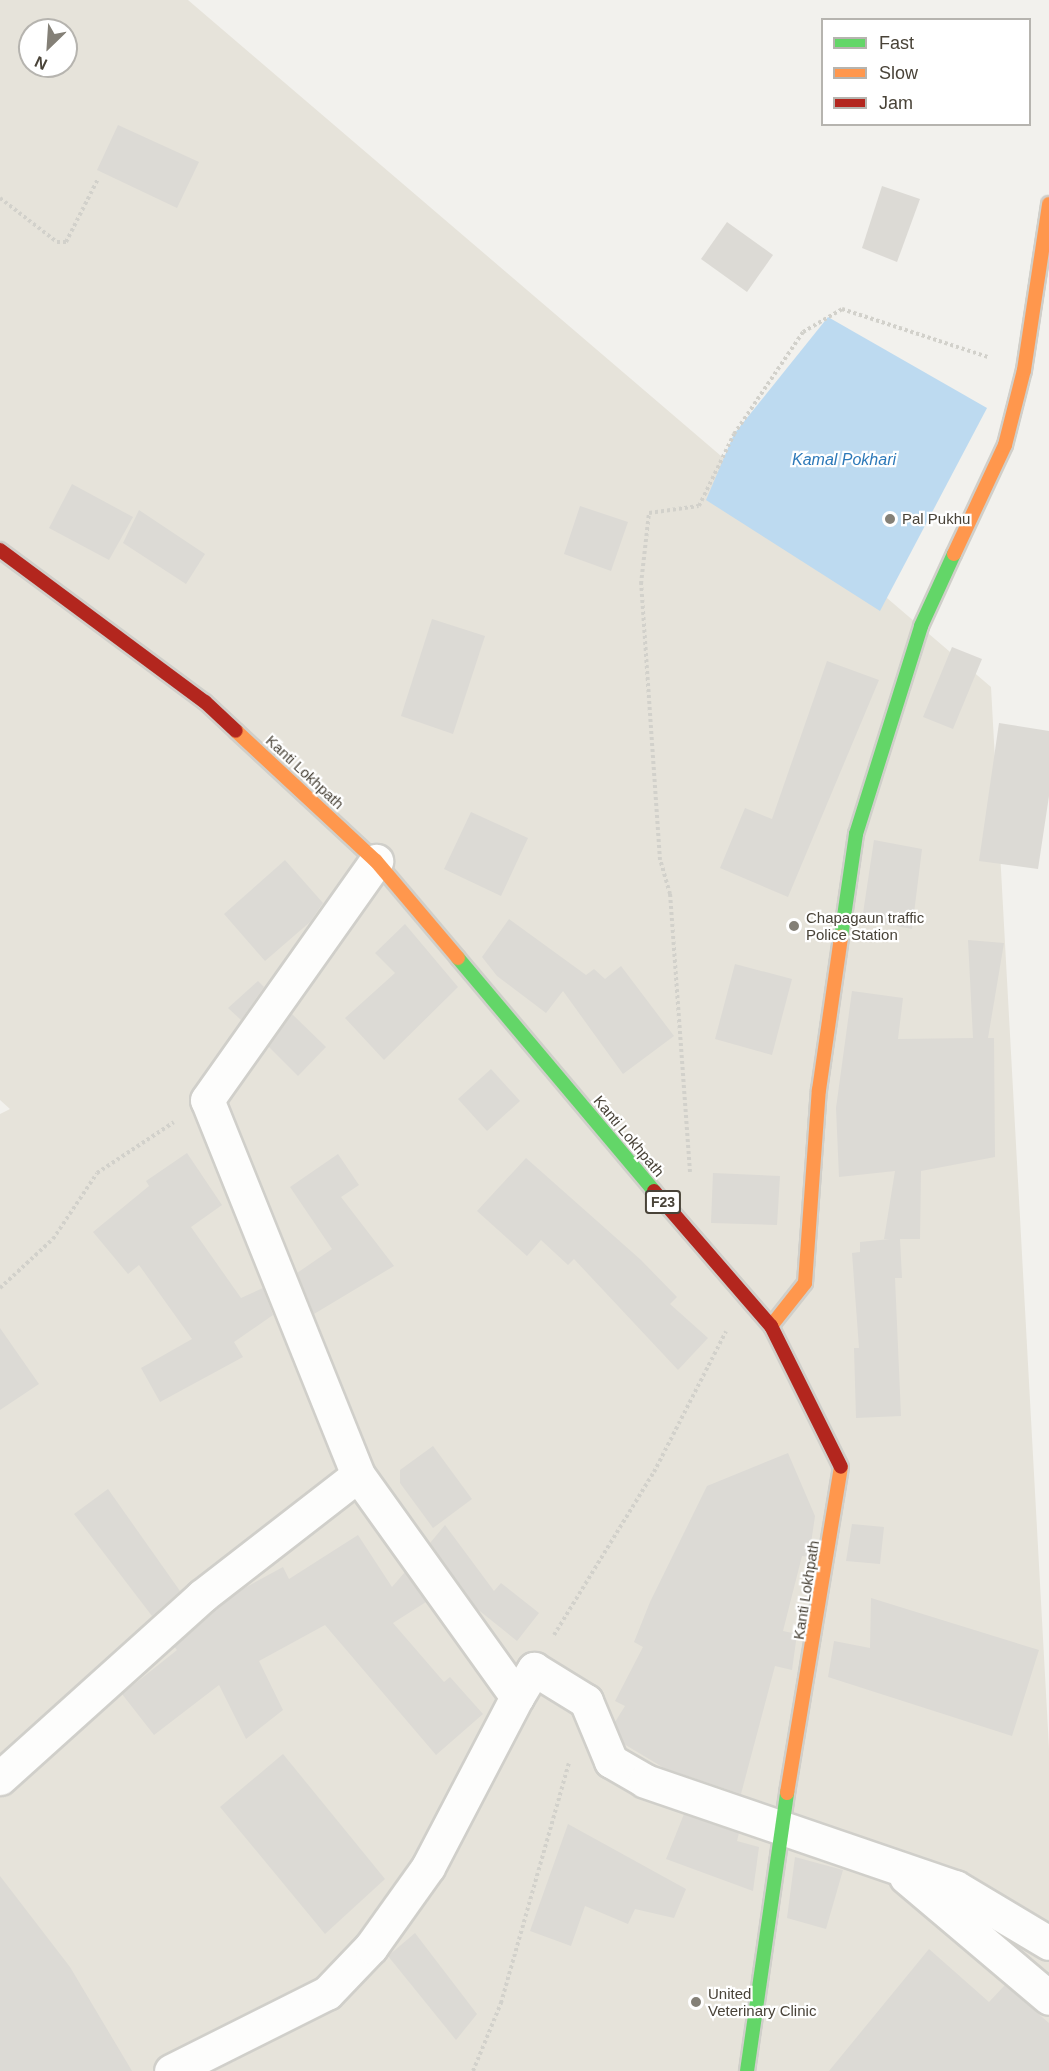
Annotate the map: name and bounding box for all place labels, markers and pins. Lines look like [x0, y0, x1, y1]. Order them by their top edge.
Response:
place label: Pal Pukhu [902, 510, 970, 528]
marker: Pal Pukhu [883, 512, 897, 526]
place label: Chapagaun traffic Police Station [806, 908, 924, 943]
marker: Chapagaun traffic Police Station [787, 919, 801, 933]
place label: United Veterinary Clinic [708, 1984, 816, 2019]
marker: United Veterinary Clinic [689, 1995, 703, 2009]

